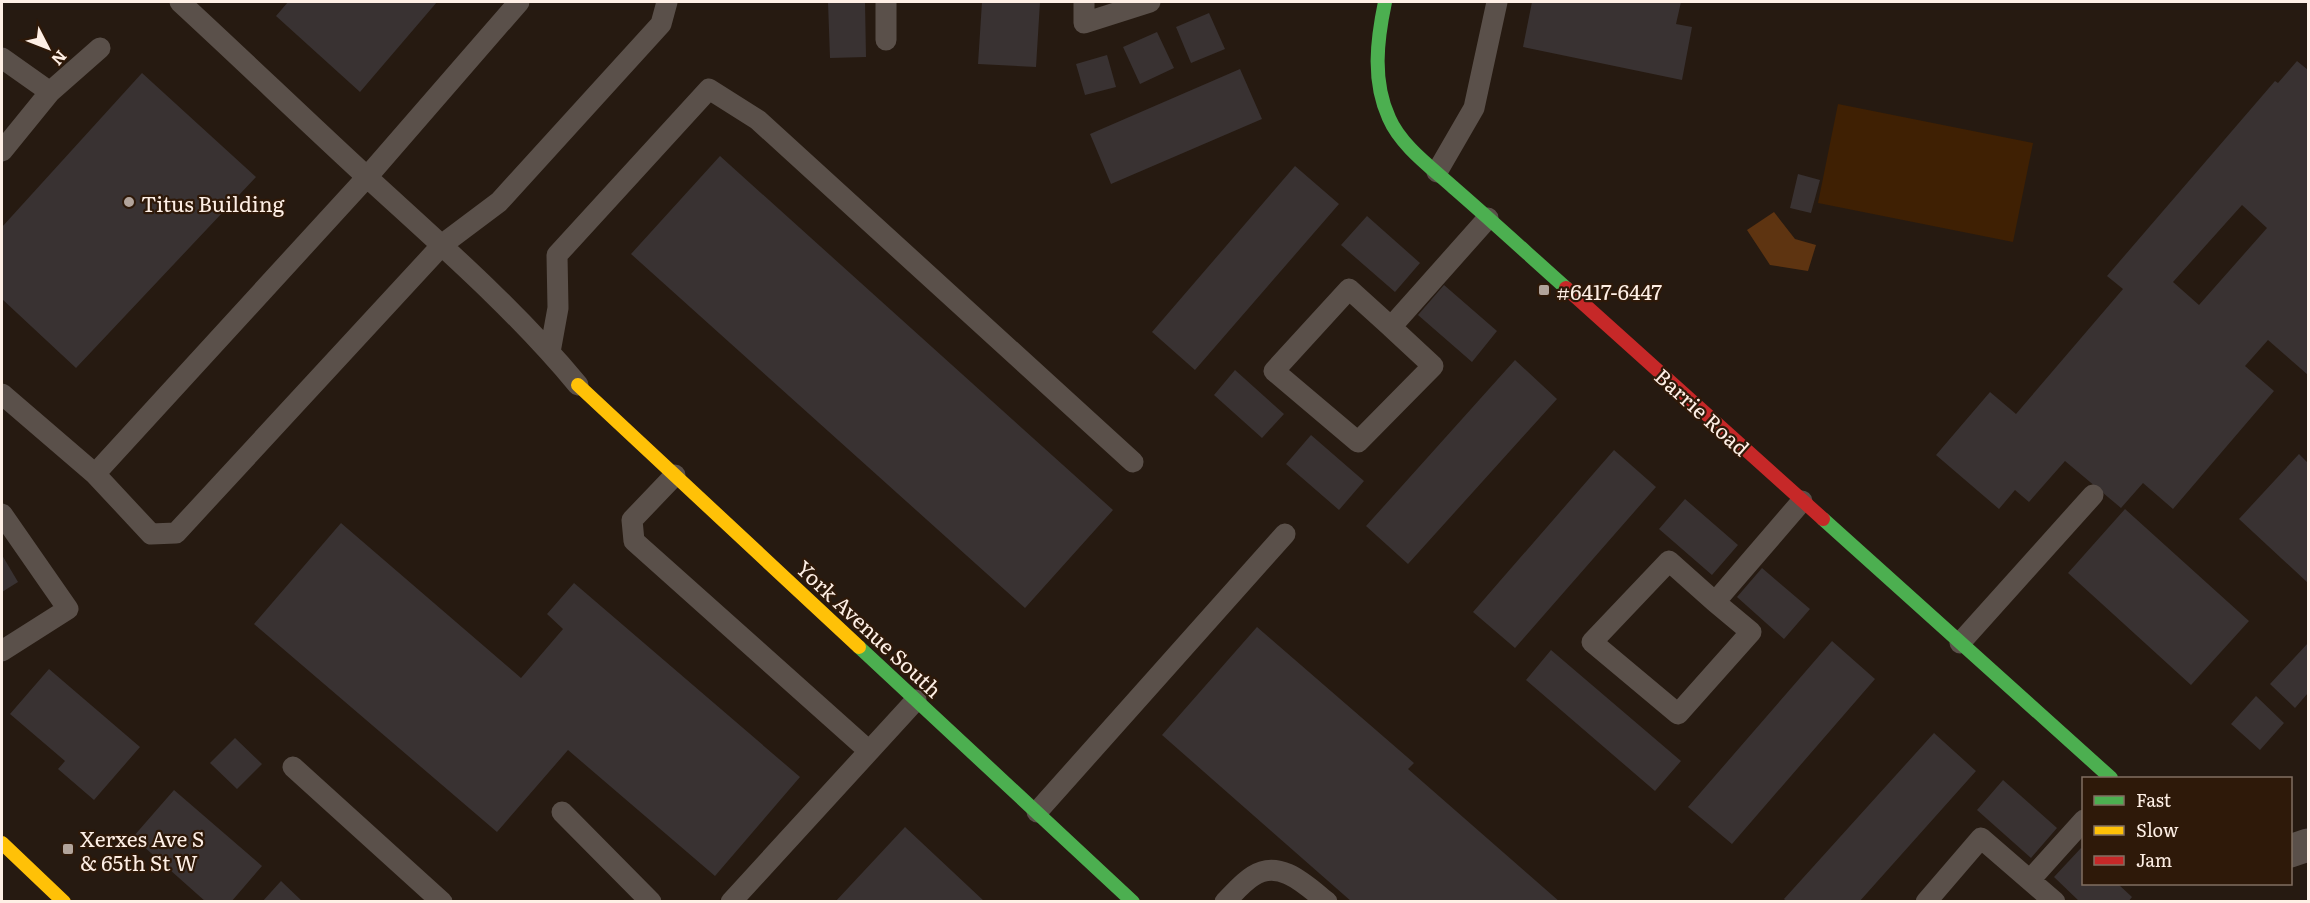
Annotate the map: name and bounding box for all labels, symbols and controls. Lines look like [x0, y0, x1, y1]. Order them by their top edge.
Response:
north arrow [18, 18, 78, 78]
text: N [46, 46, 73, 72]
place label: Titus Building [141, 187, 285, 218]
marker: Titus Building [122, 195, 136, 209]
place label: #6417-6447 [1556, 275, 1662, 306]
marker: #6417-6447 [1537, 283, 1551, 297]
street label: Barrie Road [1649, 360, 1757, 462]
street label: York Avenue South [790, 552, 950, 704]
legend [2082, 777, 2292, 885]
text: Fast [2136, 786, 2172, 813]
text: Slow [2136, 816, 2179, 843]
place label: Xerxes Ave S & 65th St W [80, 822, 204, 877]
marker: Xerxes Ave S & 65th St W [61, 842, 75, 856]
text: Jam [2136, 846, 2172, 873]

